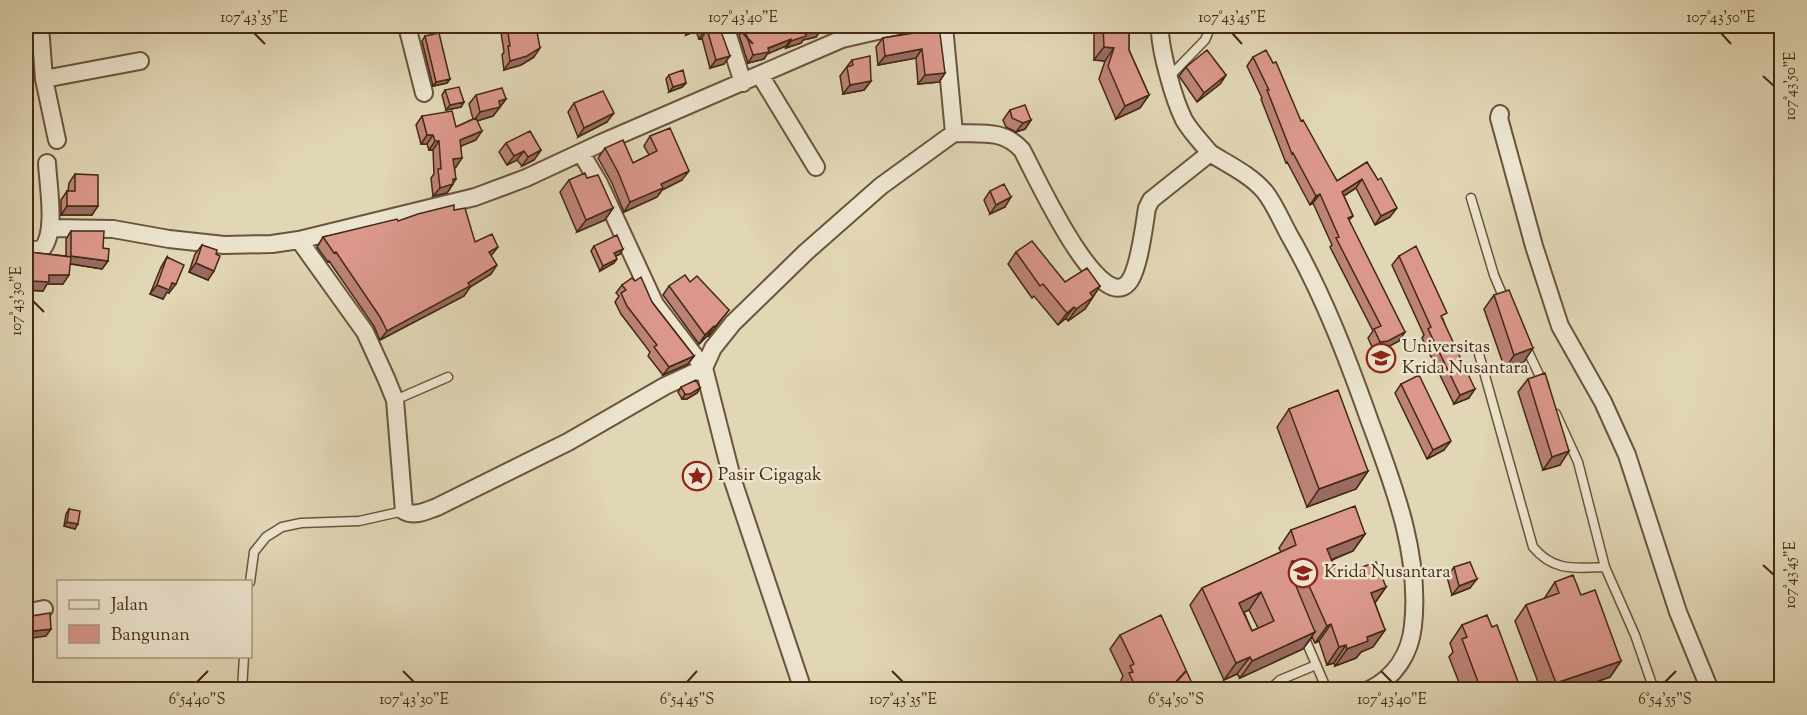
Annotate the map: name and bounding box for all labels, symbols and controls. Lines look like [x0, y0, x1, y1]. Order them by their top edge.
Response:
text: 107°43'35"E [220, 8, 288, 29]
text: 107°43'40"E [708, 8, 778, 29]
text: 107°43'45"E [1198, 8, 1266, 29]
text: 107°43'50"E [1687, 8, 1755, 29]
text: 107°43'50"E [1781, 52, 1802, 120]
text: 107°43'30"E [7, 266, 28, 336]
place label: Universitas Krida Nusantara [1402, 335, 1528, 382]
school or university icon: Universitas Krida Nusantara [1365, 342, 1397, 374]
place icon: Pasir Cigagak [681, 460, 713, 492]
place label: Pasir Cigagak [718, 463, 822, 489]
text: 107°43'45"E [1781, 541, 1802, 609]
school or university icon: Krida Nusantara [1287, 557, 1319, 589]
place label: Krida Nusantara [1324, 560, 1450, 586]
legend [57, 580, 252, 658]
text: Jalan [110, 593, 149, 619]
text: Bangunan [111, 623, 190, 649]
text: 6°54'40"S [169, 690, 225, 711]
text: 107°43'30"E [379, 690, 449, 711]
text: 6°54'45"S [660, 690, 714, 711]
text: 107°43'35"E [869, 690, 937, 711]
text: 6°54'50"S [1148, 690, 1204, 711]
text: 107°43'40"E [1357, 690, 1427, 711]
text: 6°54'55"S [1638, 690, 1692, 711]

